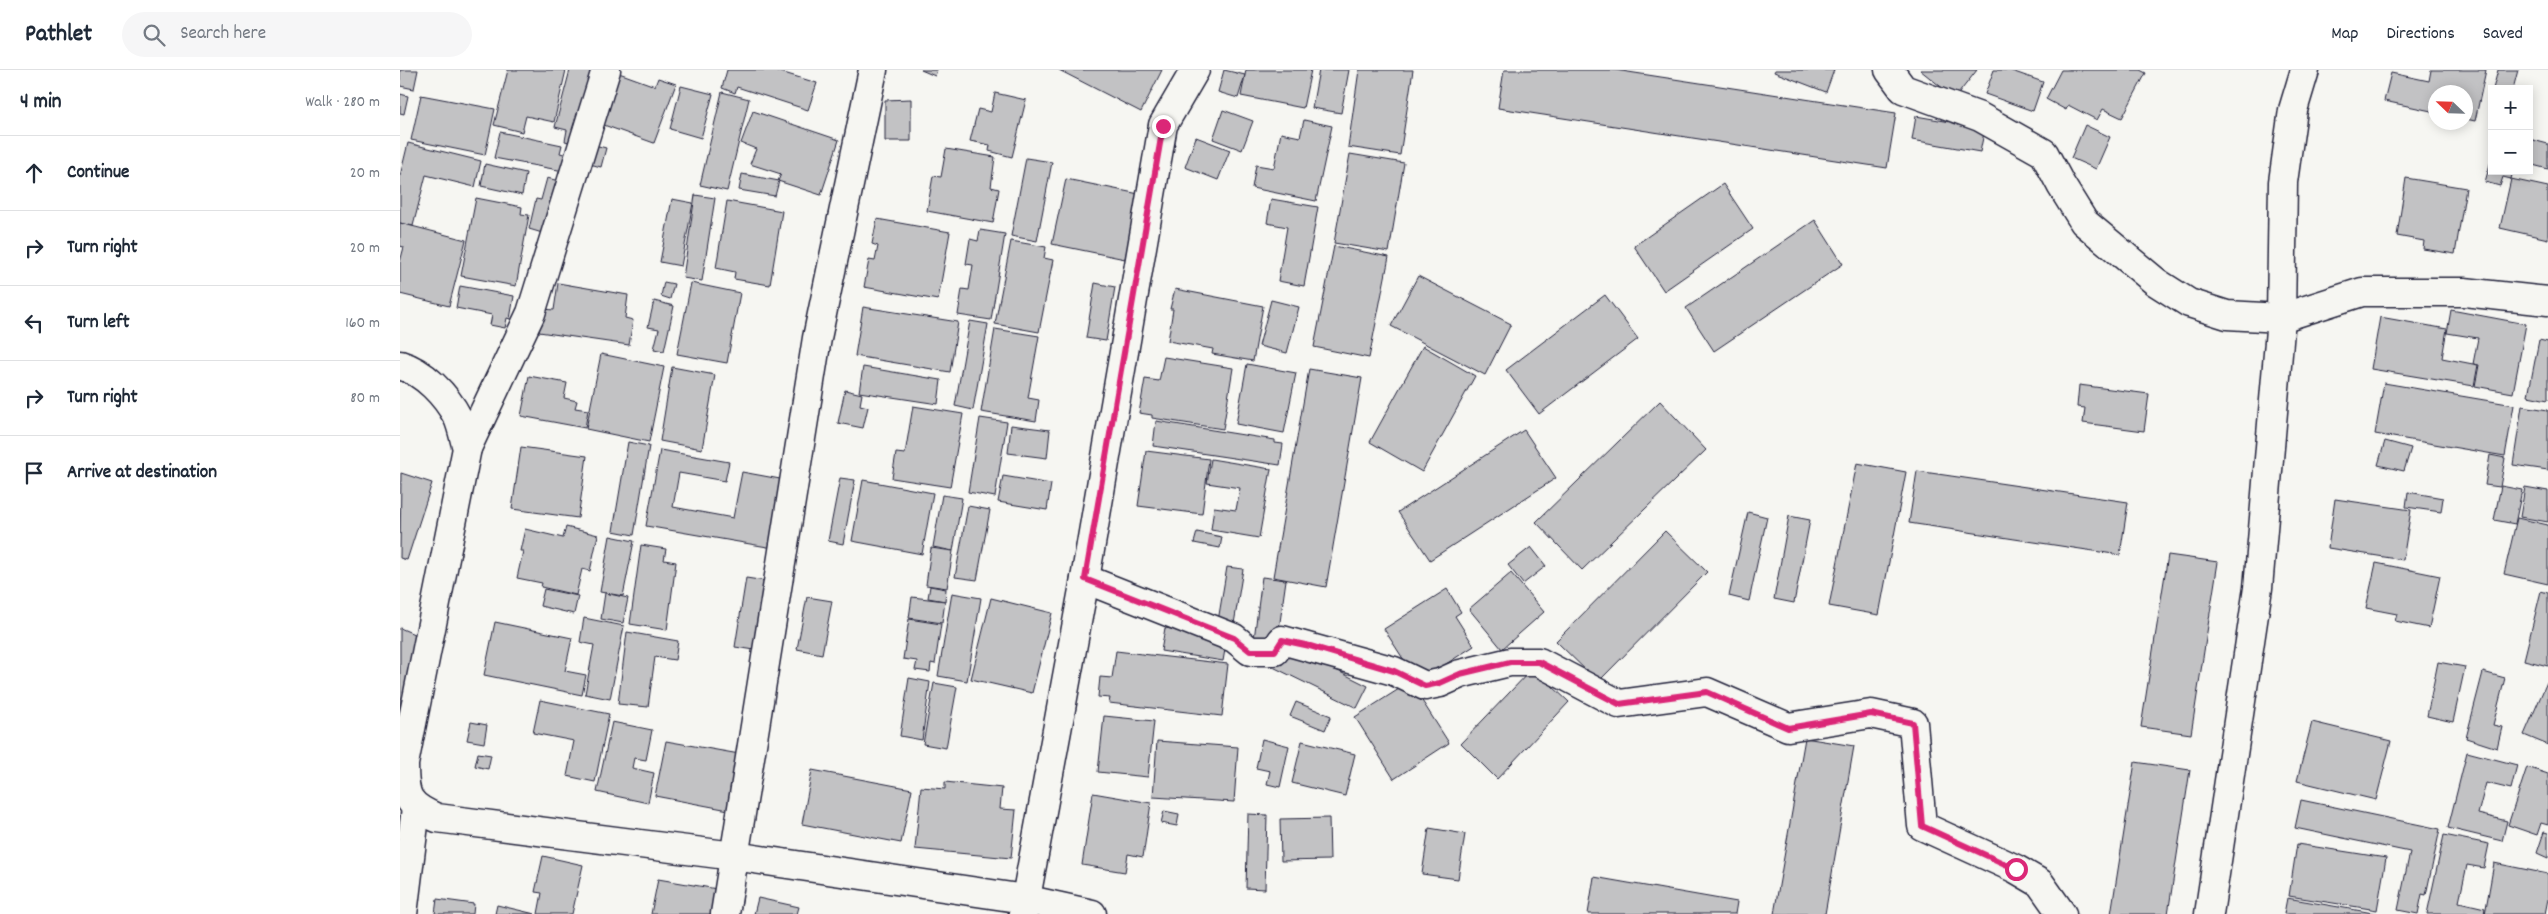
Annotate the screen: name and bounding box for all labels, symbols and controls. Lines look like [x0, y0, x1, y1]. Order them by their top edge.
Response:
search box [122, 12, 472, 57]
text: Pathlet [25, 18, 92, 52]
icon: search [140, 21, 168, 49]
text: Search here [180, 21, 266, 48]
text: Map [2331, 22, 2358, 47]
text: Directions [2386, 22, 2455, 47]
text: Saved [2483, 22, 2523, 47]
north arrow [2428, 85, 2473, 130]
map controls [2488, 85, 2533, 175]
button: + [2488, 85, 2533, 130]
text: 4 min [20, 88, 62, 118]
text: Walk · 280 m [305, 91, 380, 114]
route end [1152, 115, 1175, 138]
button: − [2488, 130, 2533, 175]
icon: ahead [20, 159, 48, 187]
text: Continue [67, 160, 129, 187]
text: 20 m [350, 162, 380, 185]
icon: right [20, 234, 48, 262]
text: Turn right [67, 235, 138, 262]
text: 20 m [350, 237, 380, 260]
icon: left [20, 309, 48, 337]
text: Turn left [67, 310, 130, 337]
text: 160 m [345, 312, 380, 335]
icon: right [20, 384, 48, 412]
text: Turn right [67, 385, 138, 412]
text: 80 m [350, 387, 380, 410]
icon: arrive [20, 459, 48, 487]
text: Arrive at destination [67, 460, 217, 487]
route start [2005, 858, 2028, 881]

